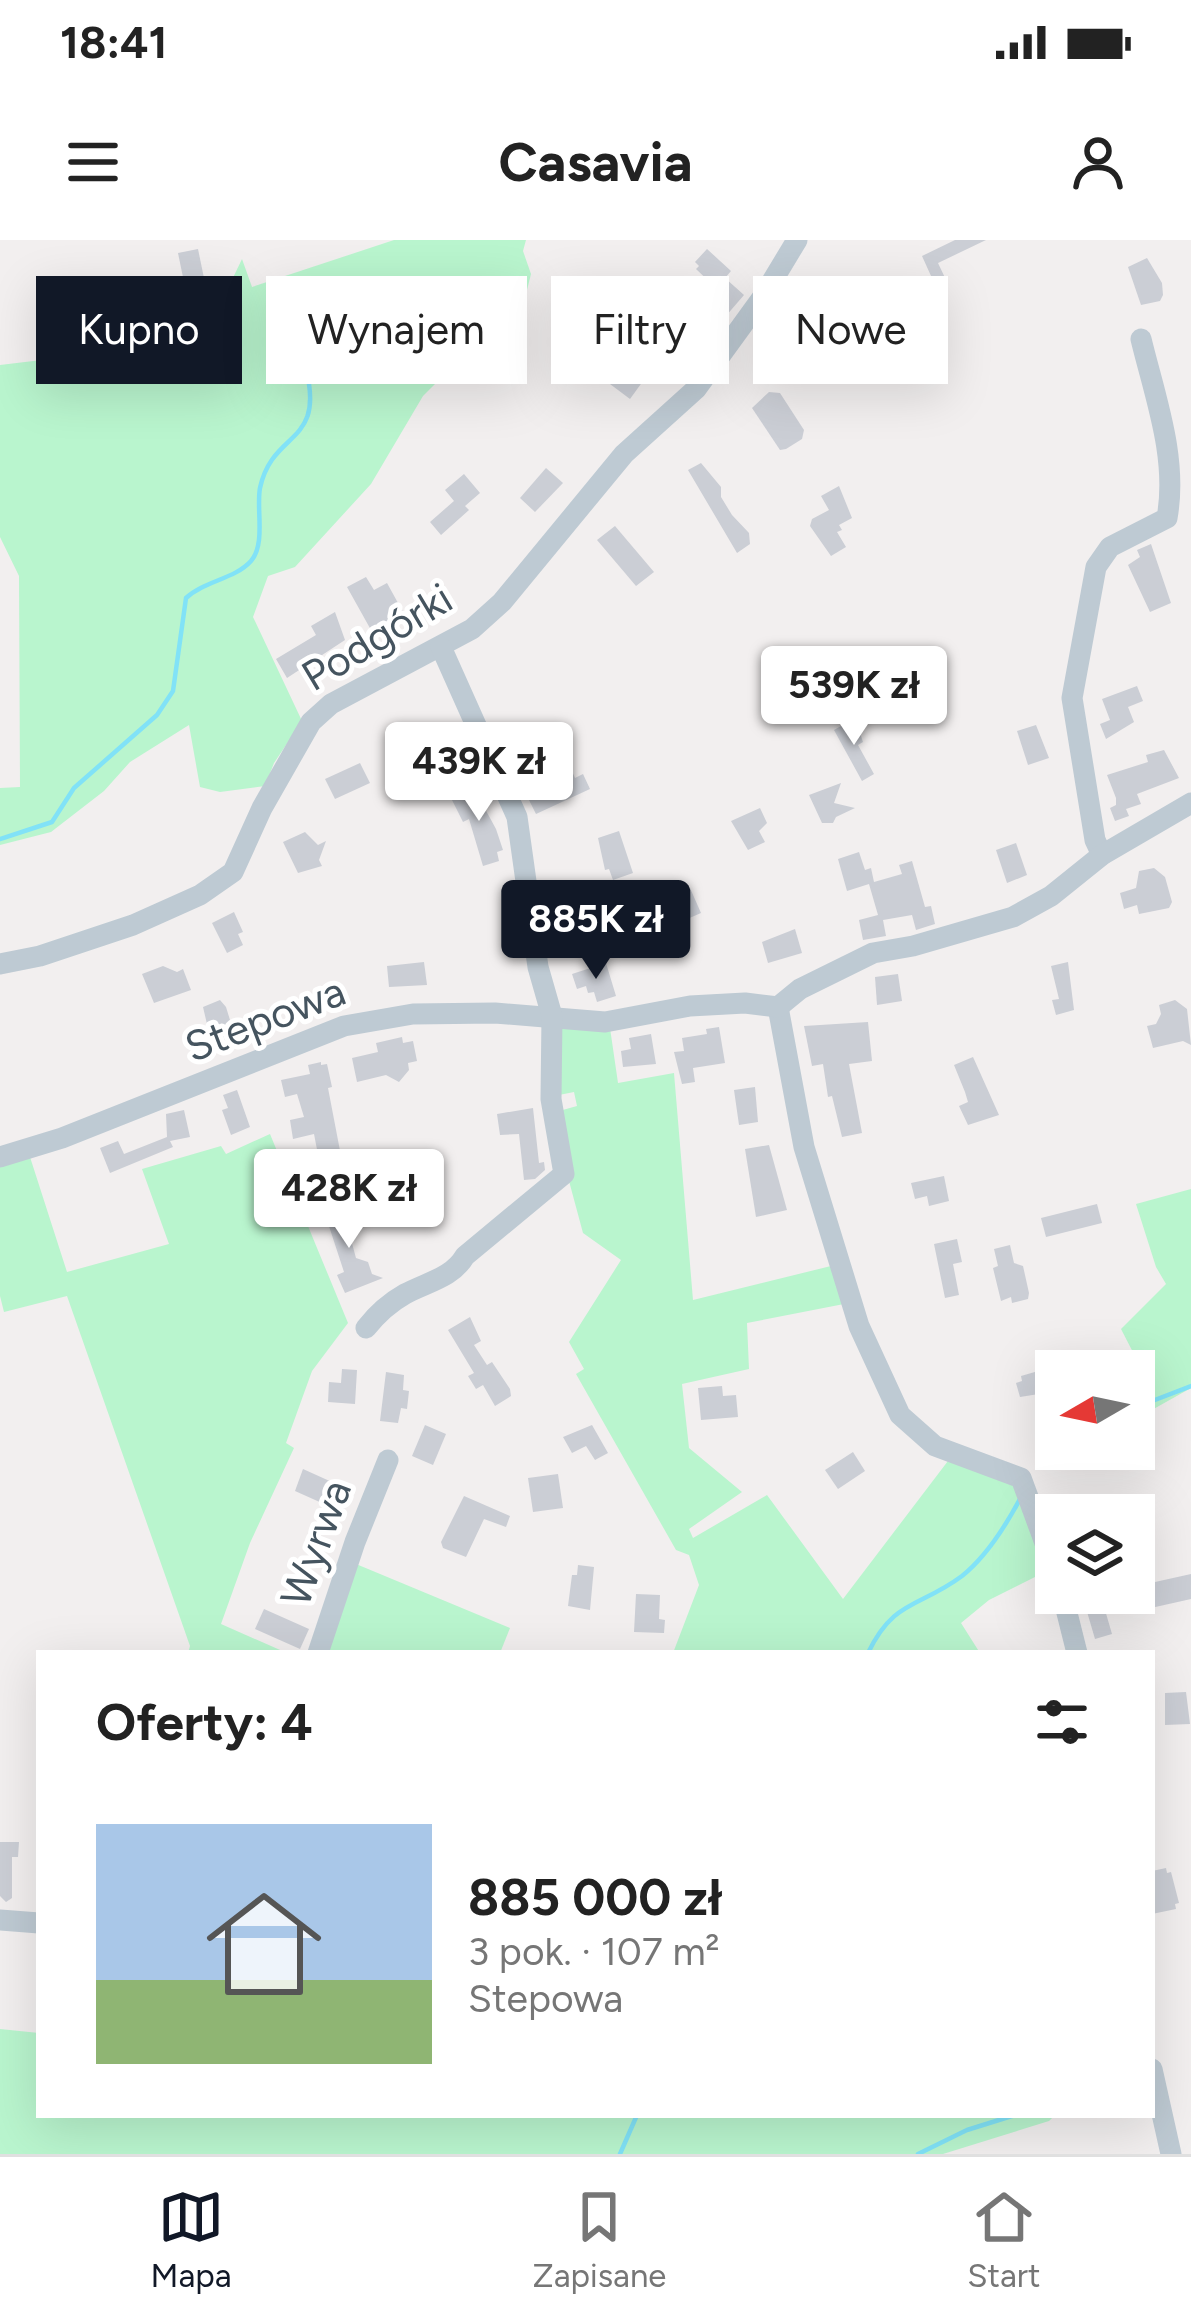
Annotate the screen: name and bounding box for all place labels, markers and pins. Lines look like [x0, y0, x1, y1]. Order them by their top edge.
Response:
pin: 539K zł [743, 646, 965, 748]
pin: 439K zł [368, 722, 590, 824]
pin: 885K zł [485, 880, 707, 982]
pin: 428K zł [238, 1149, 460, 1251]

